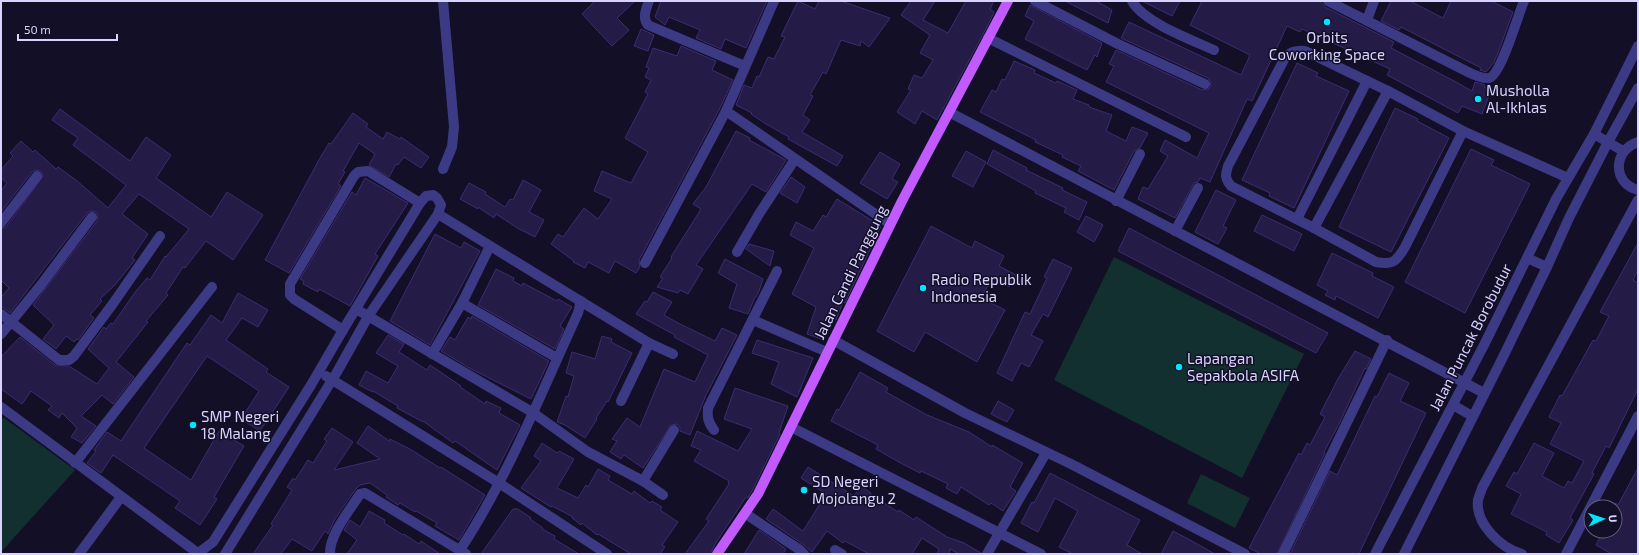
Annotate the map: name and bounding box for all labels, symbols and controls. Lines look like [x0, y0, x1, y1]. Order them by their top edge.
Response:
scale bar [18, 16, 117, 42]
marker: Orbits Coworking Space [1322, 17, 1332, 27]
text: 50 m [24, 22, 51, 36]
place label: Orbits Coworking Space [1269, 28, 1385, 63]
place label: Musholla Al-Ikhlas [1486, 81, 1550, 116]
marker: Musholla Al-Ikhlas [1473, 94, 1483, 104]
street label: Jalan Candi Panggung [810, 201, 891, 342]
street label: Jalan Puncak Borobudur [1425, 260, 1515, 414]
place label: Radio Republik Indonesia [931, 270, 1032, 305]
marker: Radio Republik Indonesia [918, 283, 928, 293]
place label: Lapangan Sepakbola ASIFA [1187, 349, 1300, 384]
marker: Lapangan Sepakbola ASIFA [1174, 362, 1184, 372]
place label: SMP Negeri 18 Malang [201, 407, 279, 442]
marker: SMP Negeri 18 Malang [188, 420, 198, 430]
place label: SD Negeri Mojolangu 2 [812, 472, 896, 508]
marker: SD Negeri Mojolangu 2 [799, 485, 809, 495]
north arrow [1583, 499, 1623, 539]
text: U [1607, 514, 1620, 523]

